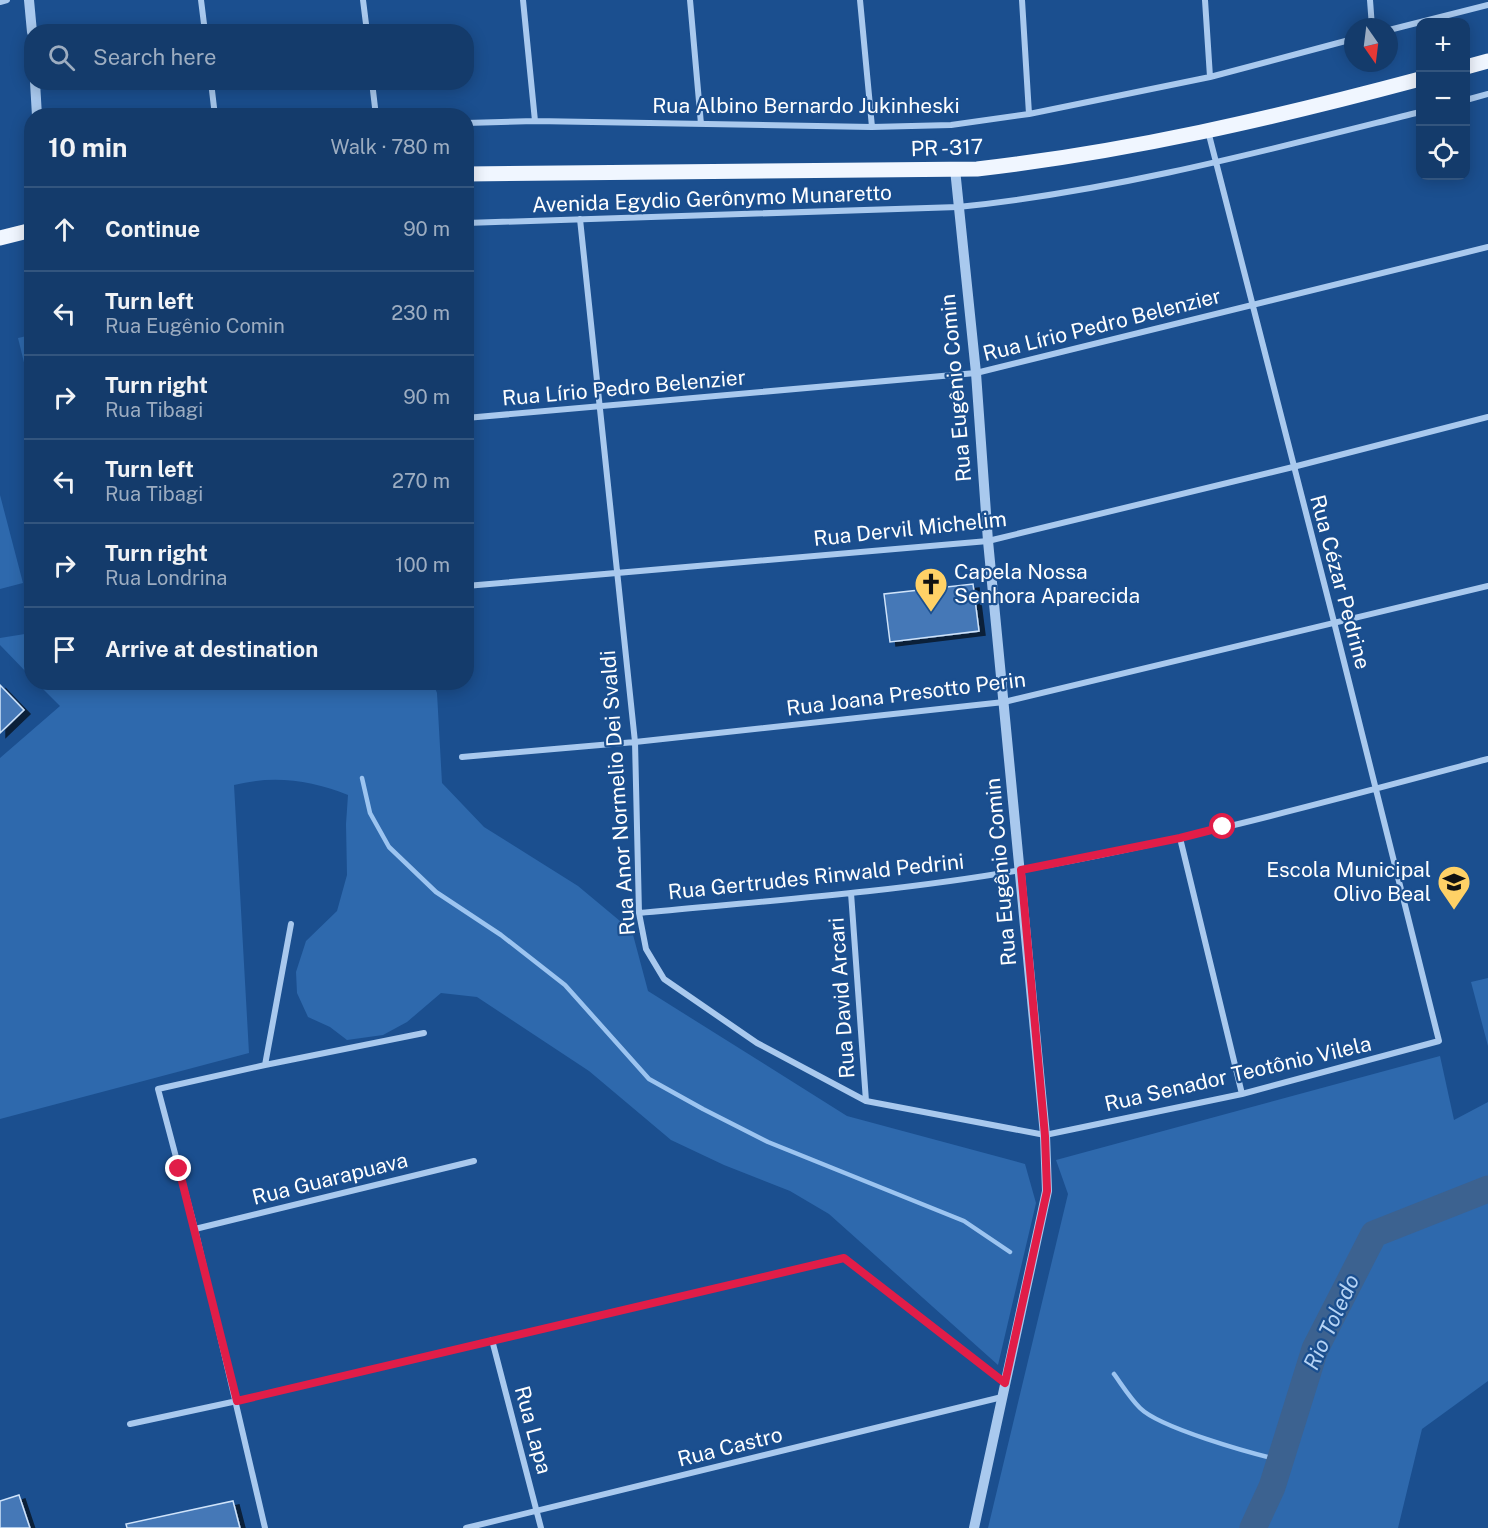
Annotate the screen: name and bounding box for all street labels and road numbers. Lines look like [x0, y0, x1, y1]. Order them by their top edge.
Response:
street label: Rua Albino Bernardo Jukinheski [652, 93, 960, 118]
street label: PR -317 [910, 134, 984, 161]
street label: Avenida Egydio Gerônymo Munaretto [532, 180, 892, 217]
street label: Rua Lírio Pedro Belenzier [980, 283, 1223, 366]
street label: Rua Eugênio Comin [935, 293, 976, 483]
street label: Rua Lírio Pedro Belenzier [501, 364, 747, 411]
street label: Rua Cézar Pedrine [1305, 492, 1376, 672]
street label: Rua Dervil Michelim [812, 506, 1008, 551]
street label: Rua Anor Normelio Dei Svaldi [595, 650, 640, 937]
street label: Rua Joana Presotto Perin [785, 666, 1027, 721]
street label: Rua Eugênio Comin [980, 777, 1021, 967]
street label: Rua Gertrudes Rinwald Pedrini [667, 849, 965, 904]
street label: Rua David Arcari [823, 917, 860, 1079]
street label: Rua Senador Teotônio Vilela [1102, 1031, 1374, 1116]
street label: Rua Guarapuava [249, 1147, 410, 1210]
street label: Rua Lapa [510, 1383, 557, 1477]
street label: Rua Castro [675, 1421, 785, 1472]

